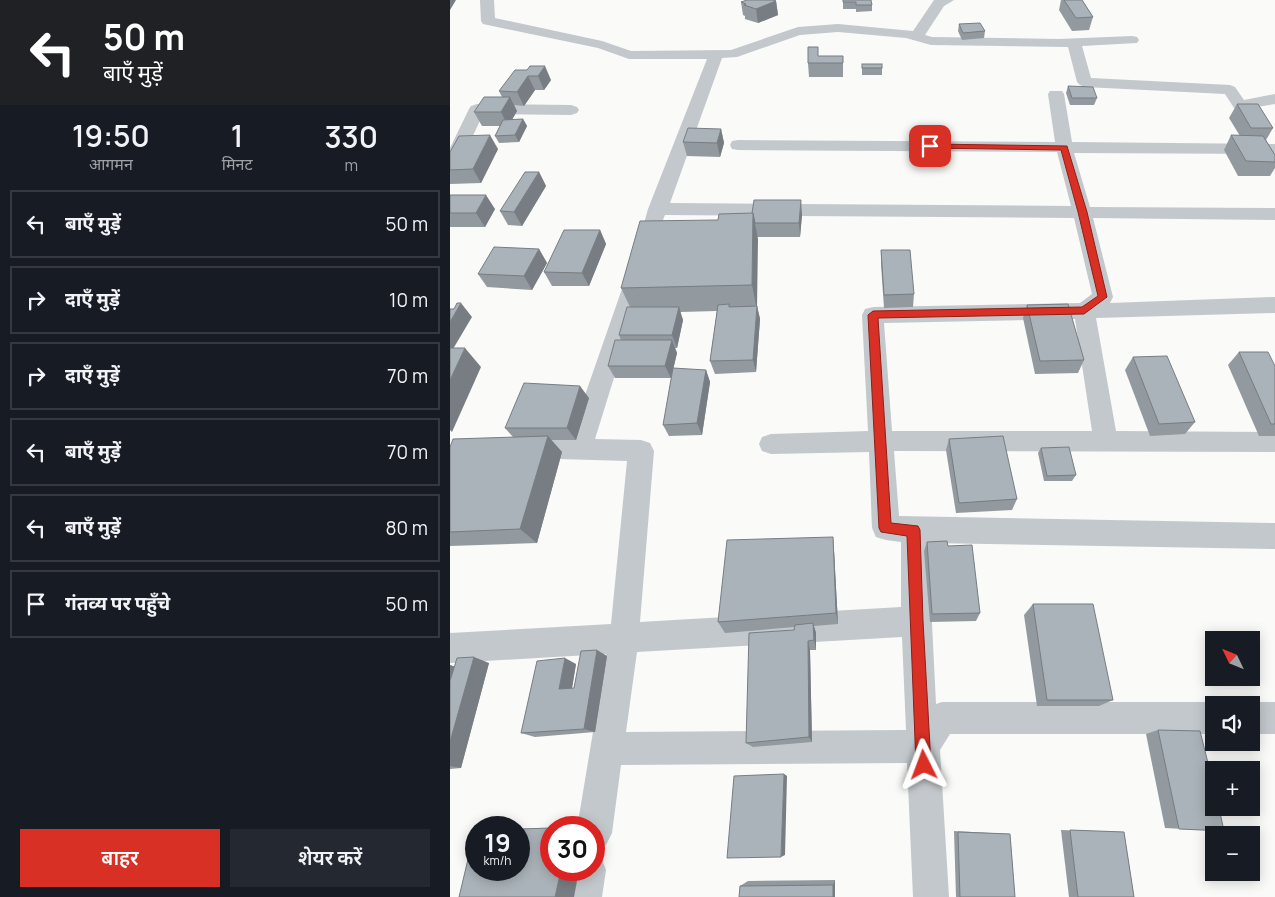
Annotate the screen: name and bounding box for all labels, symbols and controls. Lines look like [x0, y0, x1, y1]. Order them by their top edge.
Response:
text: 50 m [103, 13, 185, 61]
icon: left [20, 20, 85, 85]
text: बाएँ मुड़ें [103, 58, 163, 88]
text: 19:50 [72, 115, 150, 156]
text: 1 [231, 115, 243, 156]
text: 330 [324, 116, 378, 157]
pin [909, 125, 951, 167]
icon: arrive [916, 132, 944, 160]
text: आगमन [89, 153, 133, 175]
text: मिनट [222, 153, 252, 175]
text: m [344, 154, 358, 176]
icon: left [22, 210, 50, 238]
text: बाएँ मुड़ें [65, 210, 121, 236]
text: 50 m [386, 211, 428, 237]
icon: right [22, 286, 50, 314]
text: दाएँ मुड़ें [65, 286, 120, 312]
text: 10 m [389, 287, 428, 313]
icon: right [22, 362, 50, 390]
text: दाएँ मुड़ें [65, 362, 120, 388]
text: 70 m [387, 363, 428, 389]
icon: left [22, 438, 50, 466]
text: बाएँ मुड़ें [65, 438, 121, 464]
text: 70 m [387, 439, 428, 465]
icon: left [22, 514, 50, 542]
text: बाएँ मुड़ें [65, 514, 121, 540]
text: 80 m [385, 515, 428, 541]
icon: arrive [22, 590, 50, 618]
text: गंतव्य पर पहुँचे [65, 590, 170, 616]
text: 50 m [386, 591, 428, 617]
north arrow [1205, 631, 1260, 686]
map controls [1205, 631, 1260, 881]
button: sound [1205, 696, 1260, 751]
position arrow [897, 738, 949, 790]
button: + [1205, 761, 1260, 816]
speed limit sign: 30 [540, 816, 605, 881]
text: 19 [484, 825, 511, 860]
button: − [1205, 826, 1260, 881]
button: बाहर [20, 829, 220, 887]
button: शेयर करें [230, 829, 430, 887]
text: km/h [484, 852, 511, 869]

